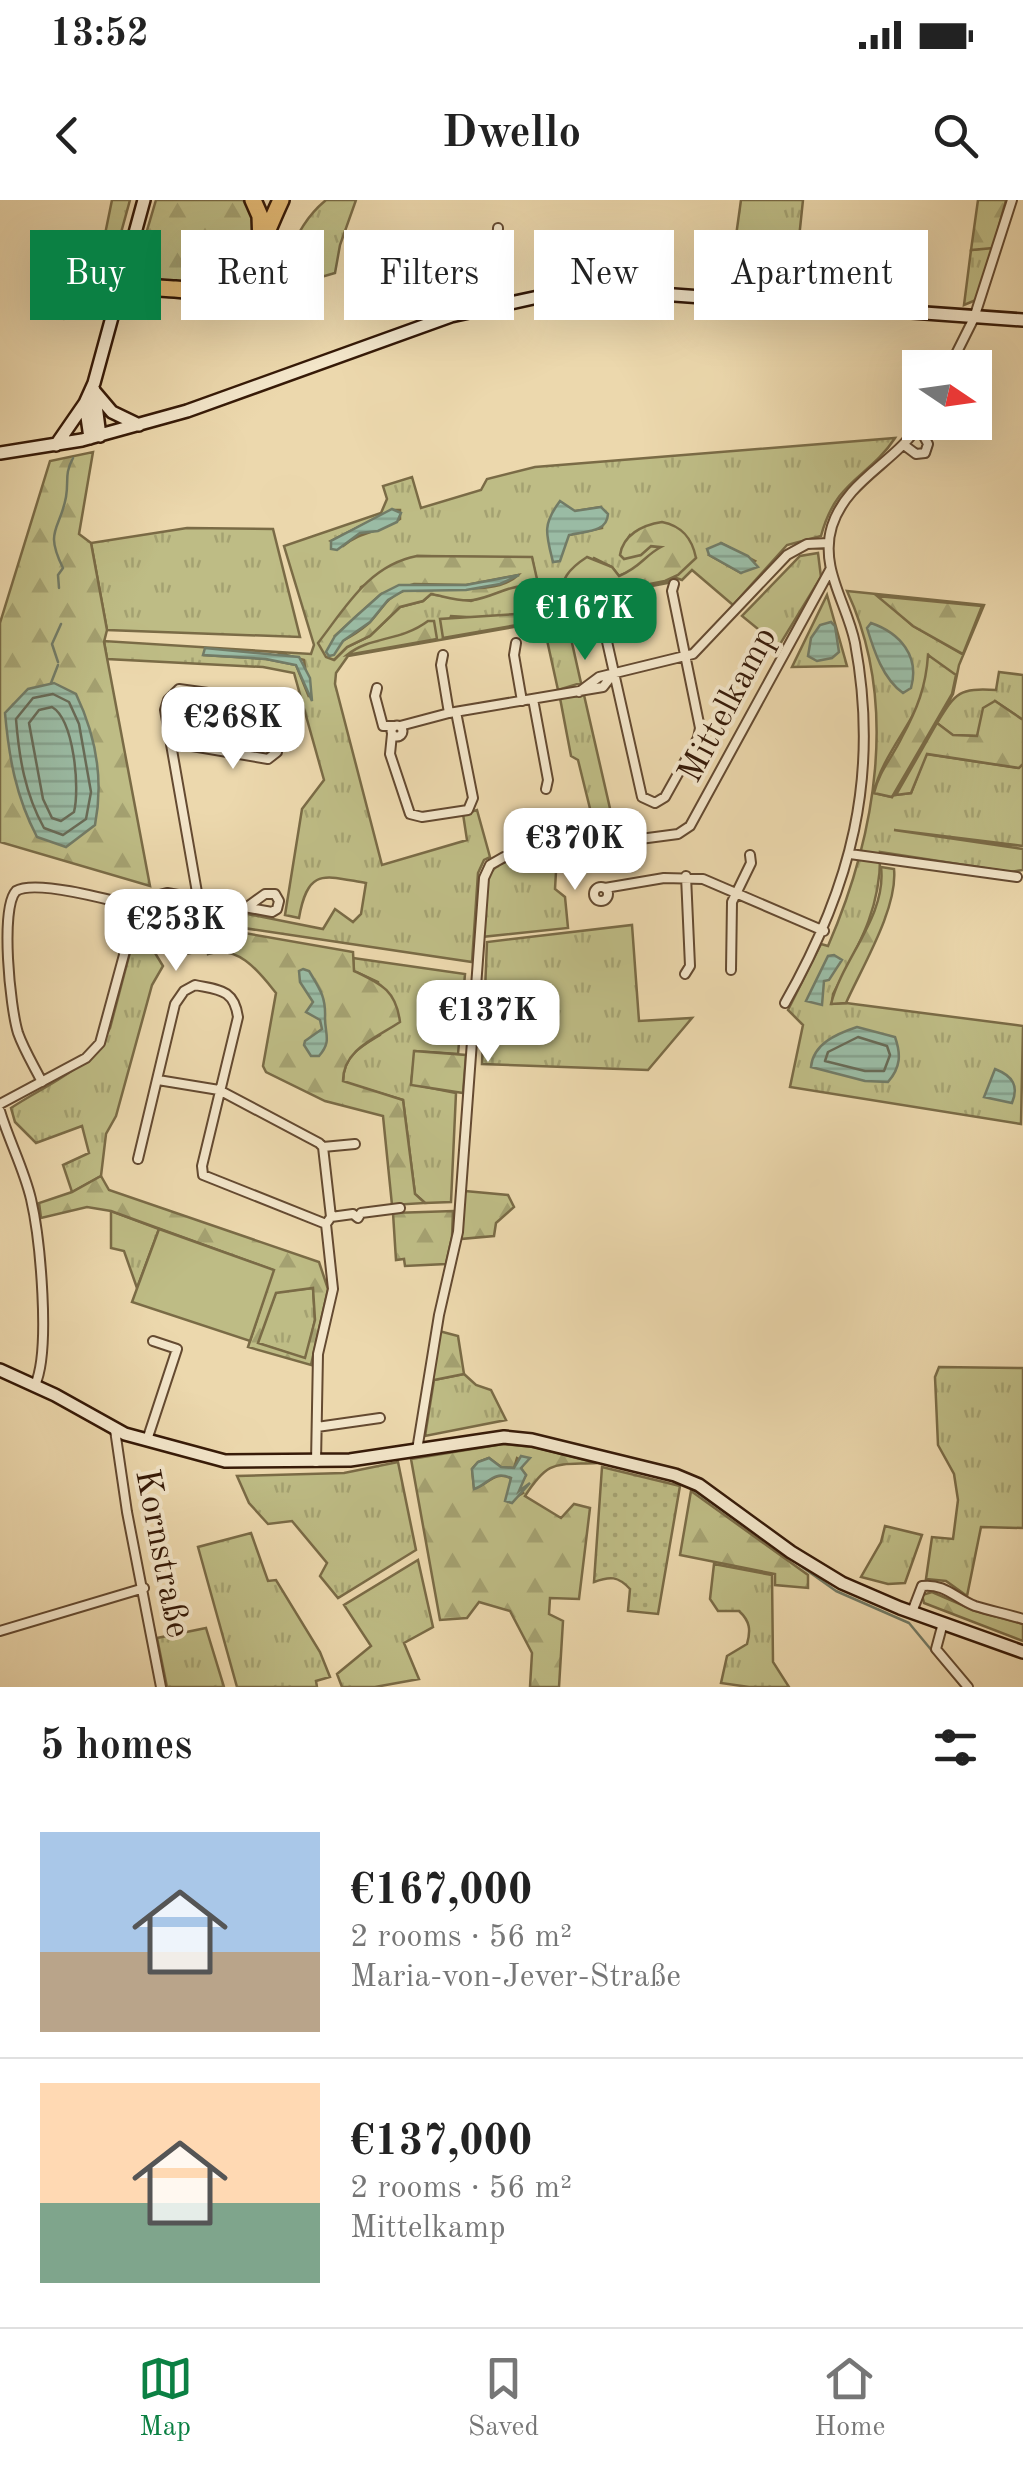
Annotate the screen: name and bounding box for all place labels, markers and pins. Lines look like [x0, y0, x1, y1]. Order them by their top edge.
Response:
pin: €167K [515, 578, 655, 663]
pin: €268K [163, 687, 303, 772]
pin: €370K [505, 808, 645, 893]
pin: €253K [106, 889, 246, 974]
pin: €137K [418, 980, 558, 1065]

